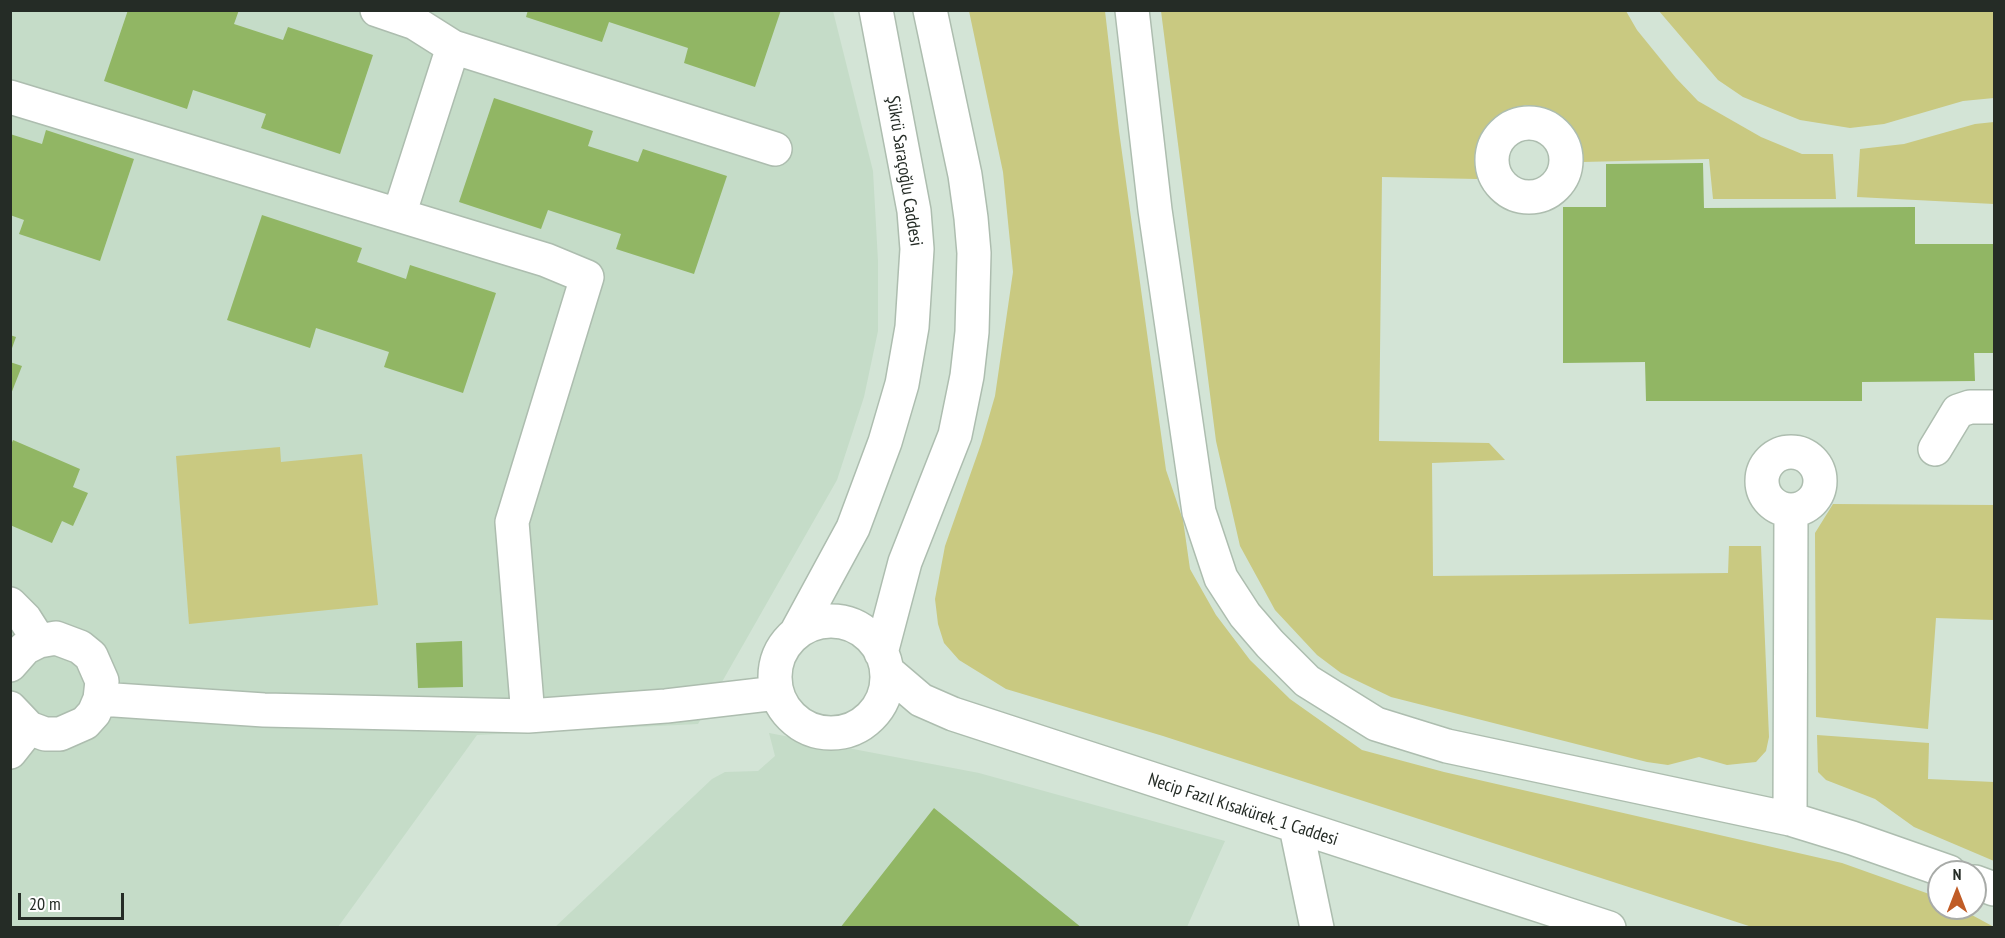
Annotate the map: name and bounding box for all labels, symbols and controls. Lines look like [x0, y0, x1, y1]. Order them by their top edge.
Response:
street label: Şükrü Saraçoğlu Caddesi [881, 94, 927, 248]
street label: Necip Fazıl Kısakürek_1 Caddesi [1145, 769, 1341, 851]
north arrow [1927, 860, 1987, 920]
text: N [1953, 864, 1961, 884]
scale bar [21, 881, 128, 919]
text: 20 m [29, 892, 61, 915]

